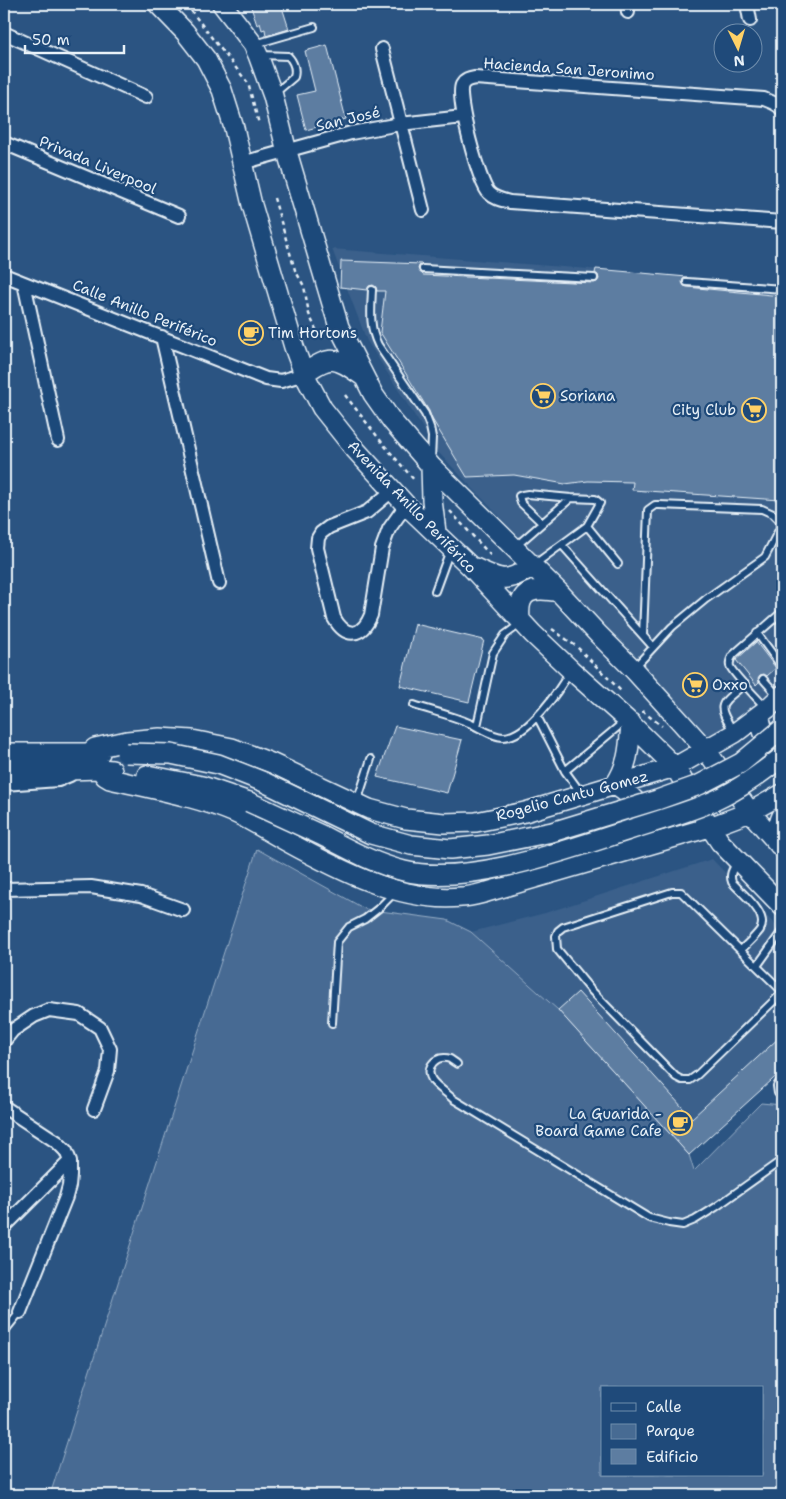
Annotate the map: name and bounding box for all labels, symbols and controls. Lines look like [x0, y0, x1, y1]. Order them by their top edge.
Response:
scale bar [25, 22, 124, 54]
north arrow [714, 22, 764, 72]
text: 50 m [32, 30, 70, 50]
text: N [733, 52, 745, 70]
street label: Hacienda San Jeronimo [483, 53, 655, 85]
street label: San José [314, 102, 382, 136]
street label: Privada Liverpool [36, 131, 160, 199]
street label: Calle Anillo Periférico [70, 275, 220, 351]
cafe icon: Tim Hortons [238, 320, 264, 346]
place label: Tim Hortons [268, 323, 357, 343]
supermarket icon: Soriana [530, 383, 556, 409]
place label: Soriana [560, 386, 616, 406]
supermarket icon: City Club [741, 397, 767, 423]
place label: City Club [672, 400, 736, 420]
street label: Avenida Anillo Periférico [343, 436, 481, 578]
supermarket icon: Oxxo [682, 672, 708, 698]
place label: Oxxo [712, 675, 748, 695]
street label: Rogelio Cantu Gomez [494, 766, 650, 826]
place label: La Guarida - Board Game Cafe [535, 1104, 662, 1141]
cafe icon: La Guarida - Board Game Cafe [667, 1110, 693, 1136]
legend [601, 1386, 764, 1476]
text: Calle [646, 1397, 682, 1417]
text: Parque [646, 1421, 695, 1441]
text: Edificio [646, 1447, 698, 1467]

